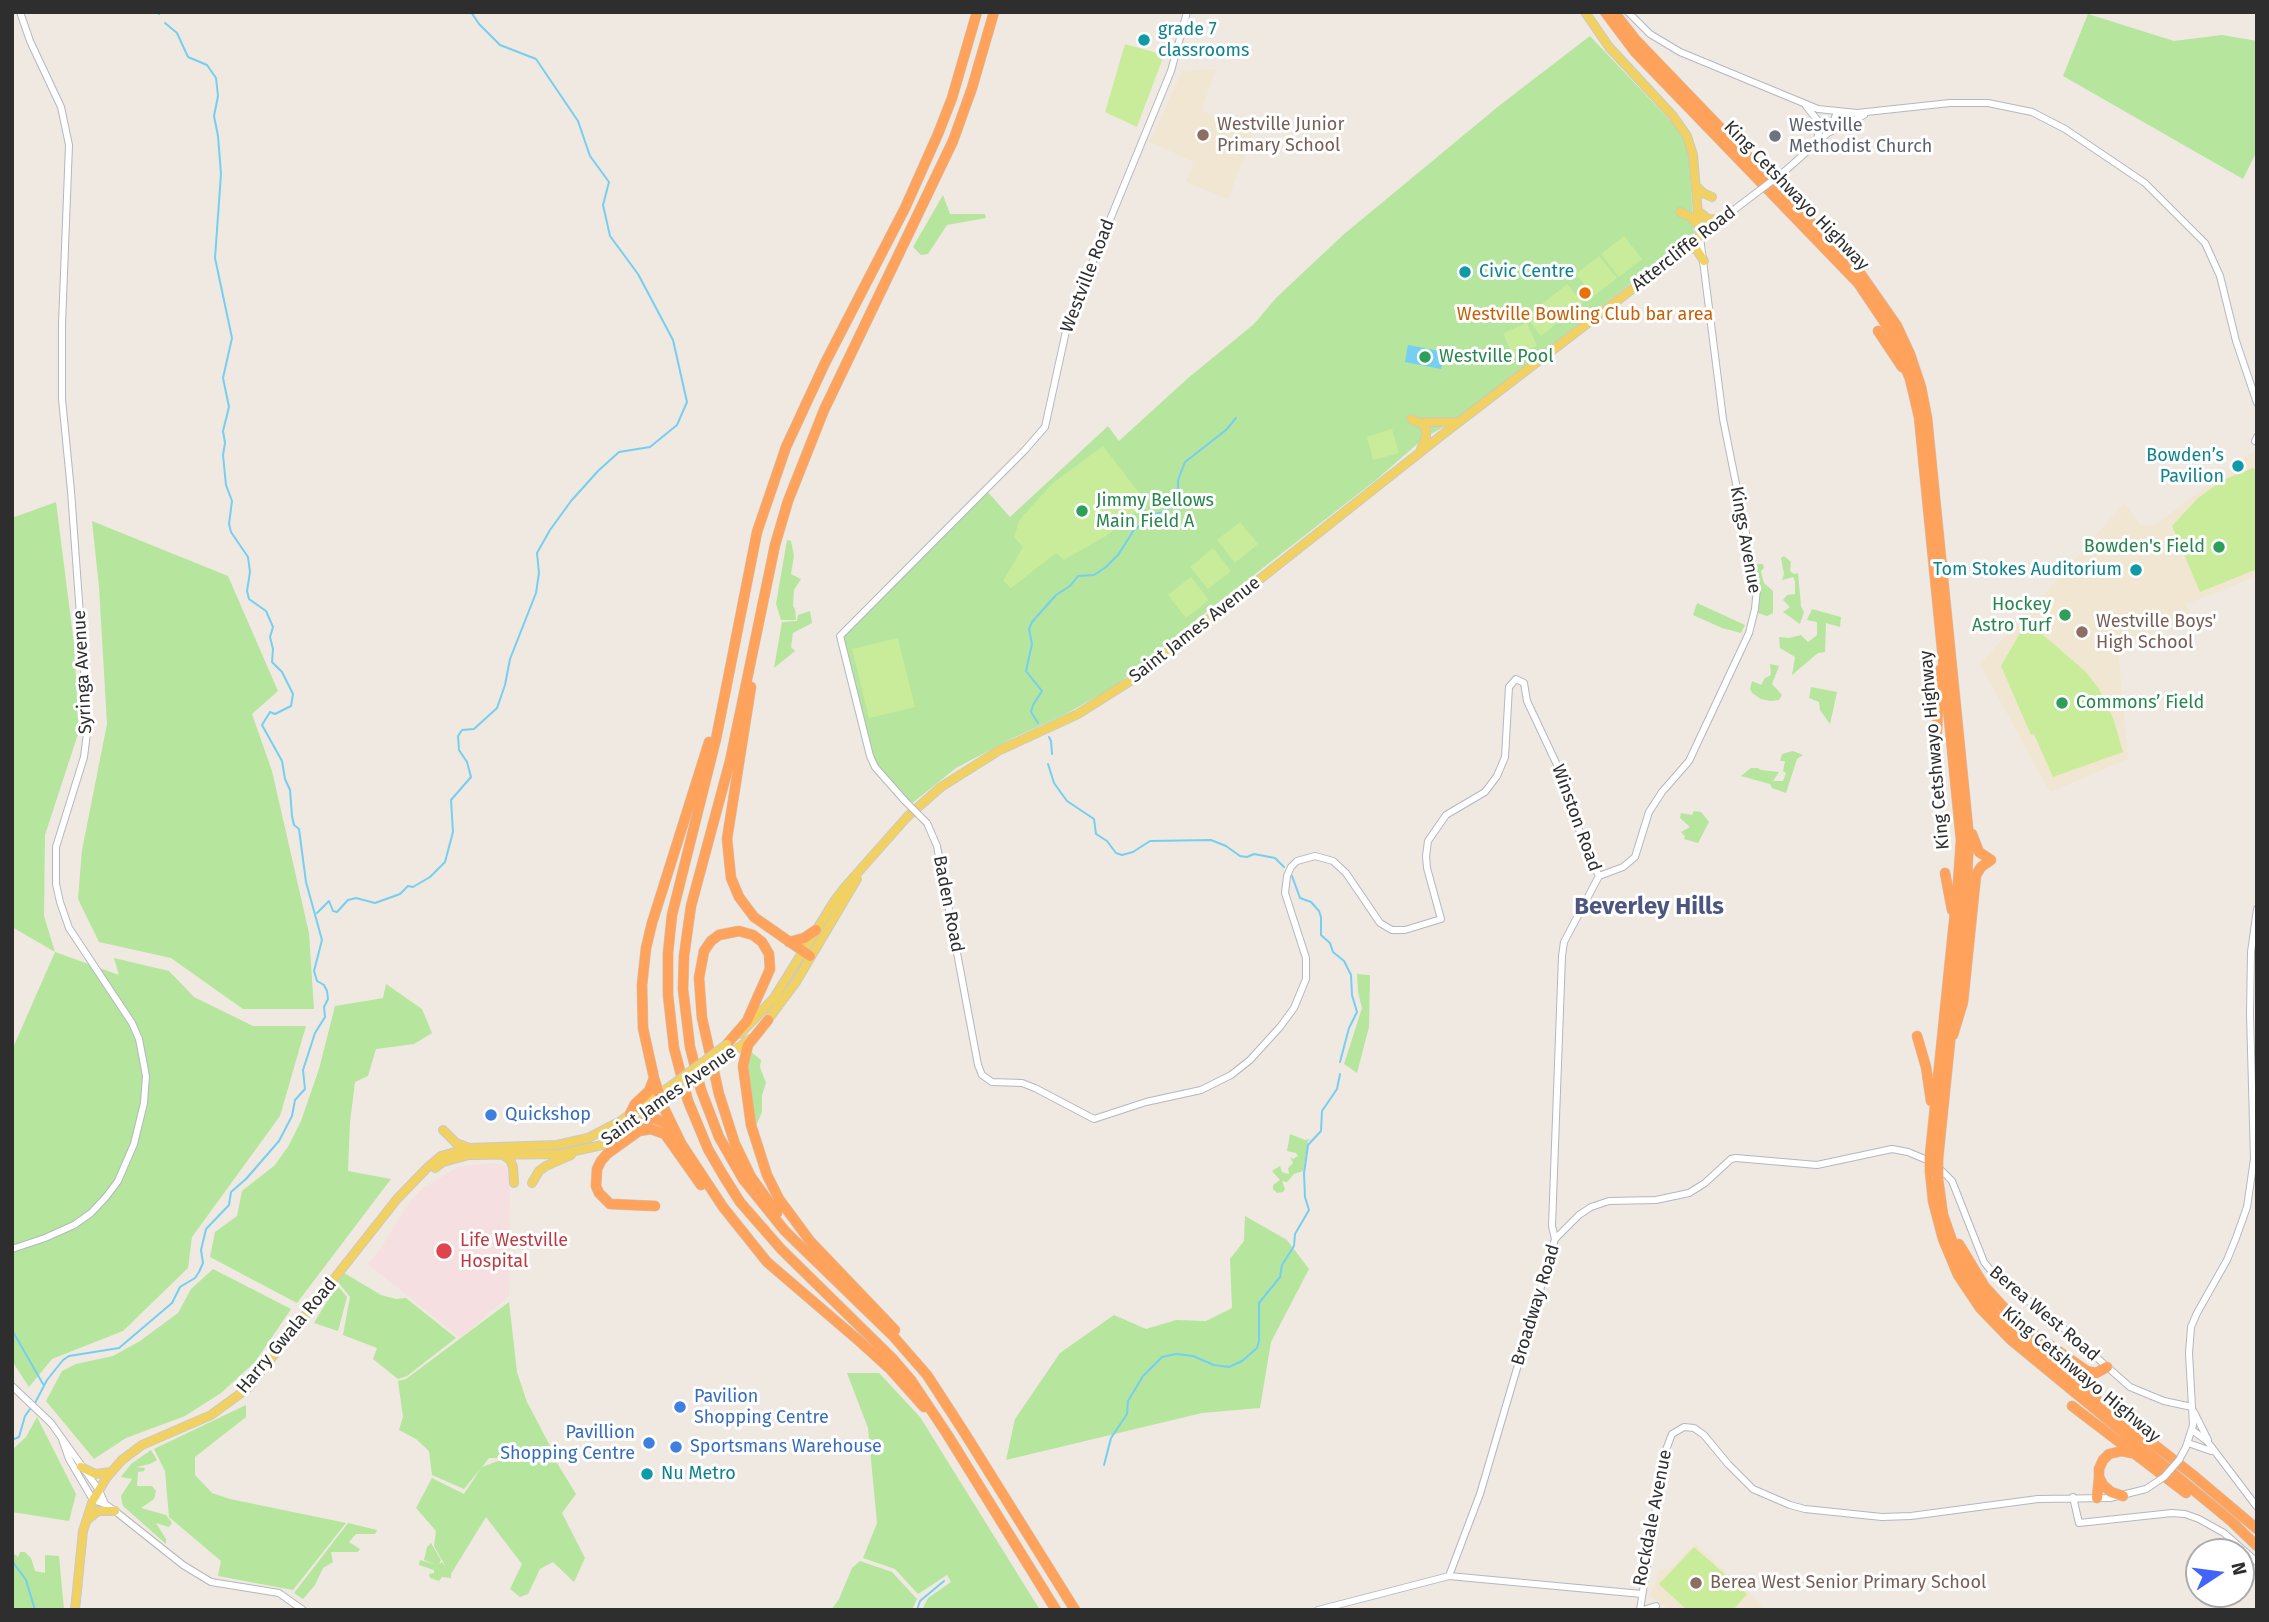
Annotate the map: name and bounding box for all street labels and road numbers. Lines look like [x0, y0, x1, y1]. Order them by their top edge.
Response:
street label: King Cetshwayo Highway [1719, 117, 1873, 275]
street label: Attercliffe Road [1628, 202, 1740, 296]
street label: Westville Road [1056, 216, 1120, 336]
street label: Kings Avenue [1725, 485, 1765, 595]
street label: Saint James Avenue [1125, 572, 1265, 688]
street label: Syringa Avenue [69, 609, 97, 735]
street label: King Cetshwayo Highway [1916, 649, 1954, 851]
street label: Winston Road [1547, 761, 1605, 875]
street label: Baden Road [928, 854, 968, 954]
street label: Saint James Avenue [597, 1041, 741, 1151]
street label: Broadway Road [1507, 1242, 1565, 1368]
street label: Berea West Road [1985, 1262, 2103, 1366]
street label: Harry Gwala Road [232, 1274, 342, 1398]
street label: King Cetshwayo Highway [1997, 1302, 2165, 1448]
street label: Rockdale Avenue [1629, 1448, 1677, 1588]

